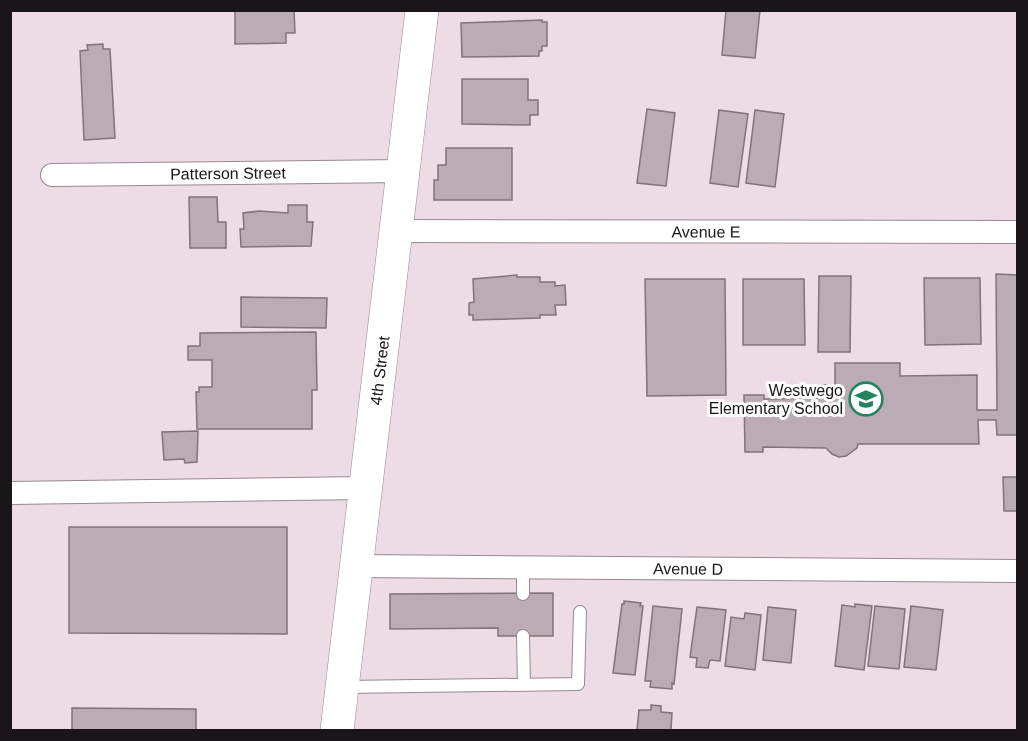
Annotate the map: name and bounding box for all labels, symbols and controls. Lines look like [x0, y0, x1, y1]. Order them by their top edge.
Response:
street label: Patterson Street [170, 164, 286, 183]
street label: Avenue E [671, 223, 741, 241]
street label: 4th Street [367, 335, 393, 406]
school or university icon: Westwego Elementary School [848, 381, 884, 417]
place label: Westwego Elementary School [709, 382, 843, 417]
street label: Avenue D [653, 560, 723, 578]

